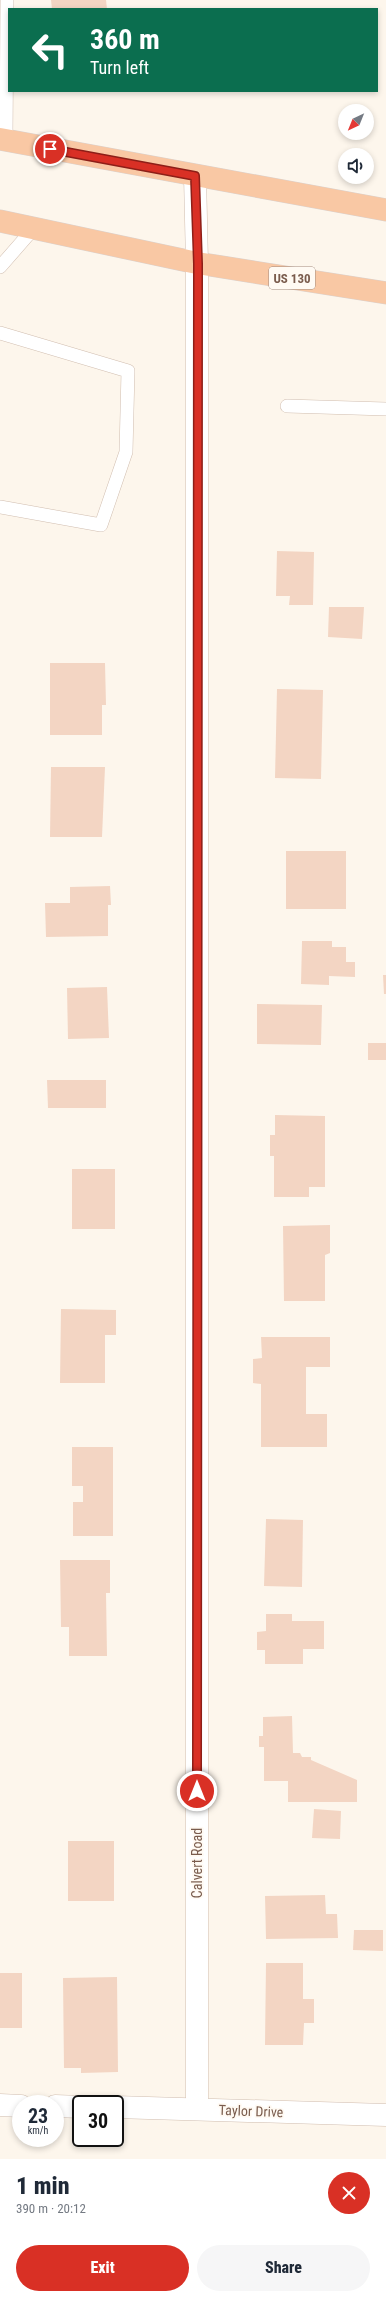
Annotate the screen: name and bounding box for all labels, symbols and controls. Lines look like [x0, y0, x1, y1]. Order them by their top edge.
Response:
text: 360 m [90, 23, 160, 56]
icon: left [24, 24, 76, 76]
text: Turn left [90, 57, 149, 78]
north arrow [338, 104, 374, 140]
map controls [338, 104, 374, 184]
pin [33, 132, 67, 166]
icon: arrive [39, 138, 61, 160]
button: sound [338, 148, 374, 184]
road number: US 130 [269, 267, 315, 289]
position arrow [176, 1770, 218, 1812]
street label: Calvert Road [189, 1828, 205, 1898]
speed limit sign: 30 [72, 2095, 124, 2147]
street label: Taylor Drive [218, 2102, 284, 2120]
text: 23 [28, 2104, 48, 2128]
text: km/h [28, 2125, 48, 2136]
text: 1 min [16, 2172, 70, 2200]
button: close [328, 2172, 370, 2214]
text: 390 m · 20:12 [16, 2201, 86, 2216]
button: Exit [16, 2245, 189, 2291]
button: Share [197, 2245, 370, 2291]

